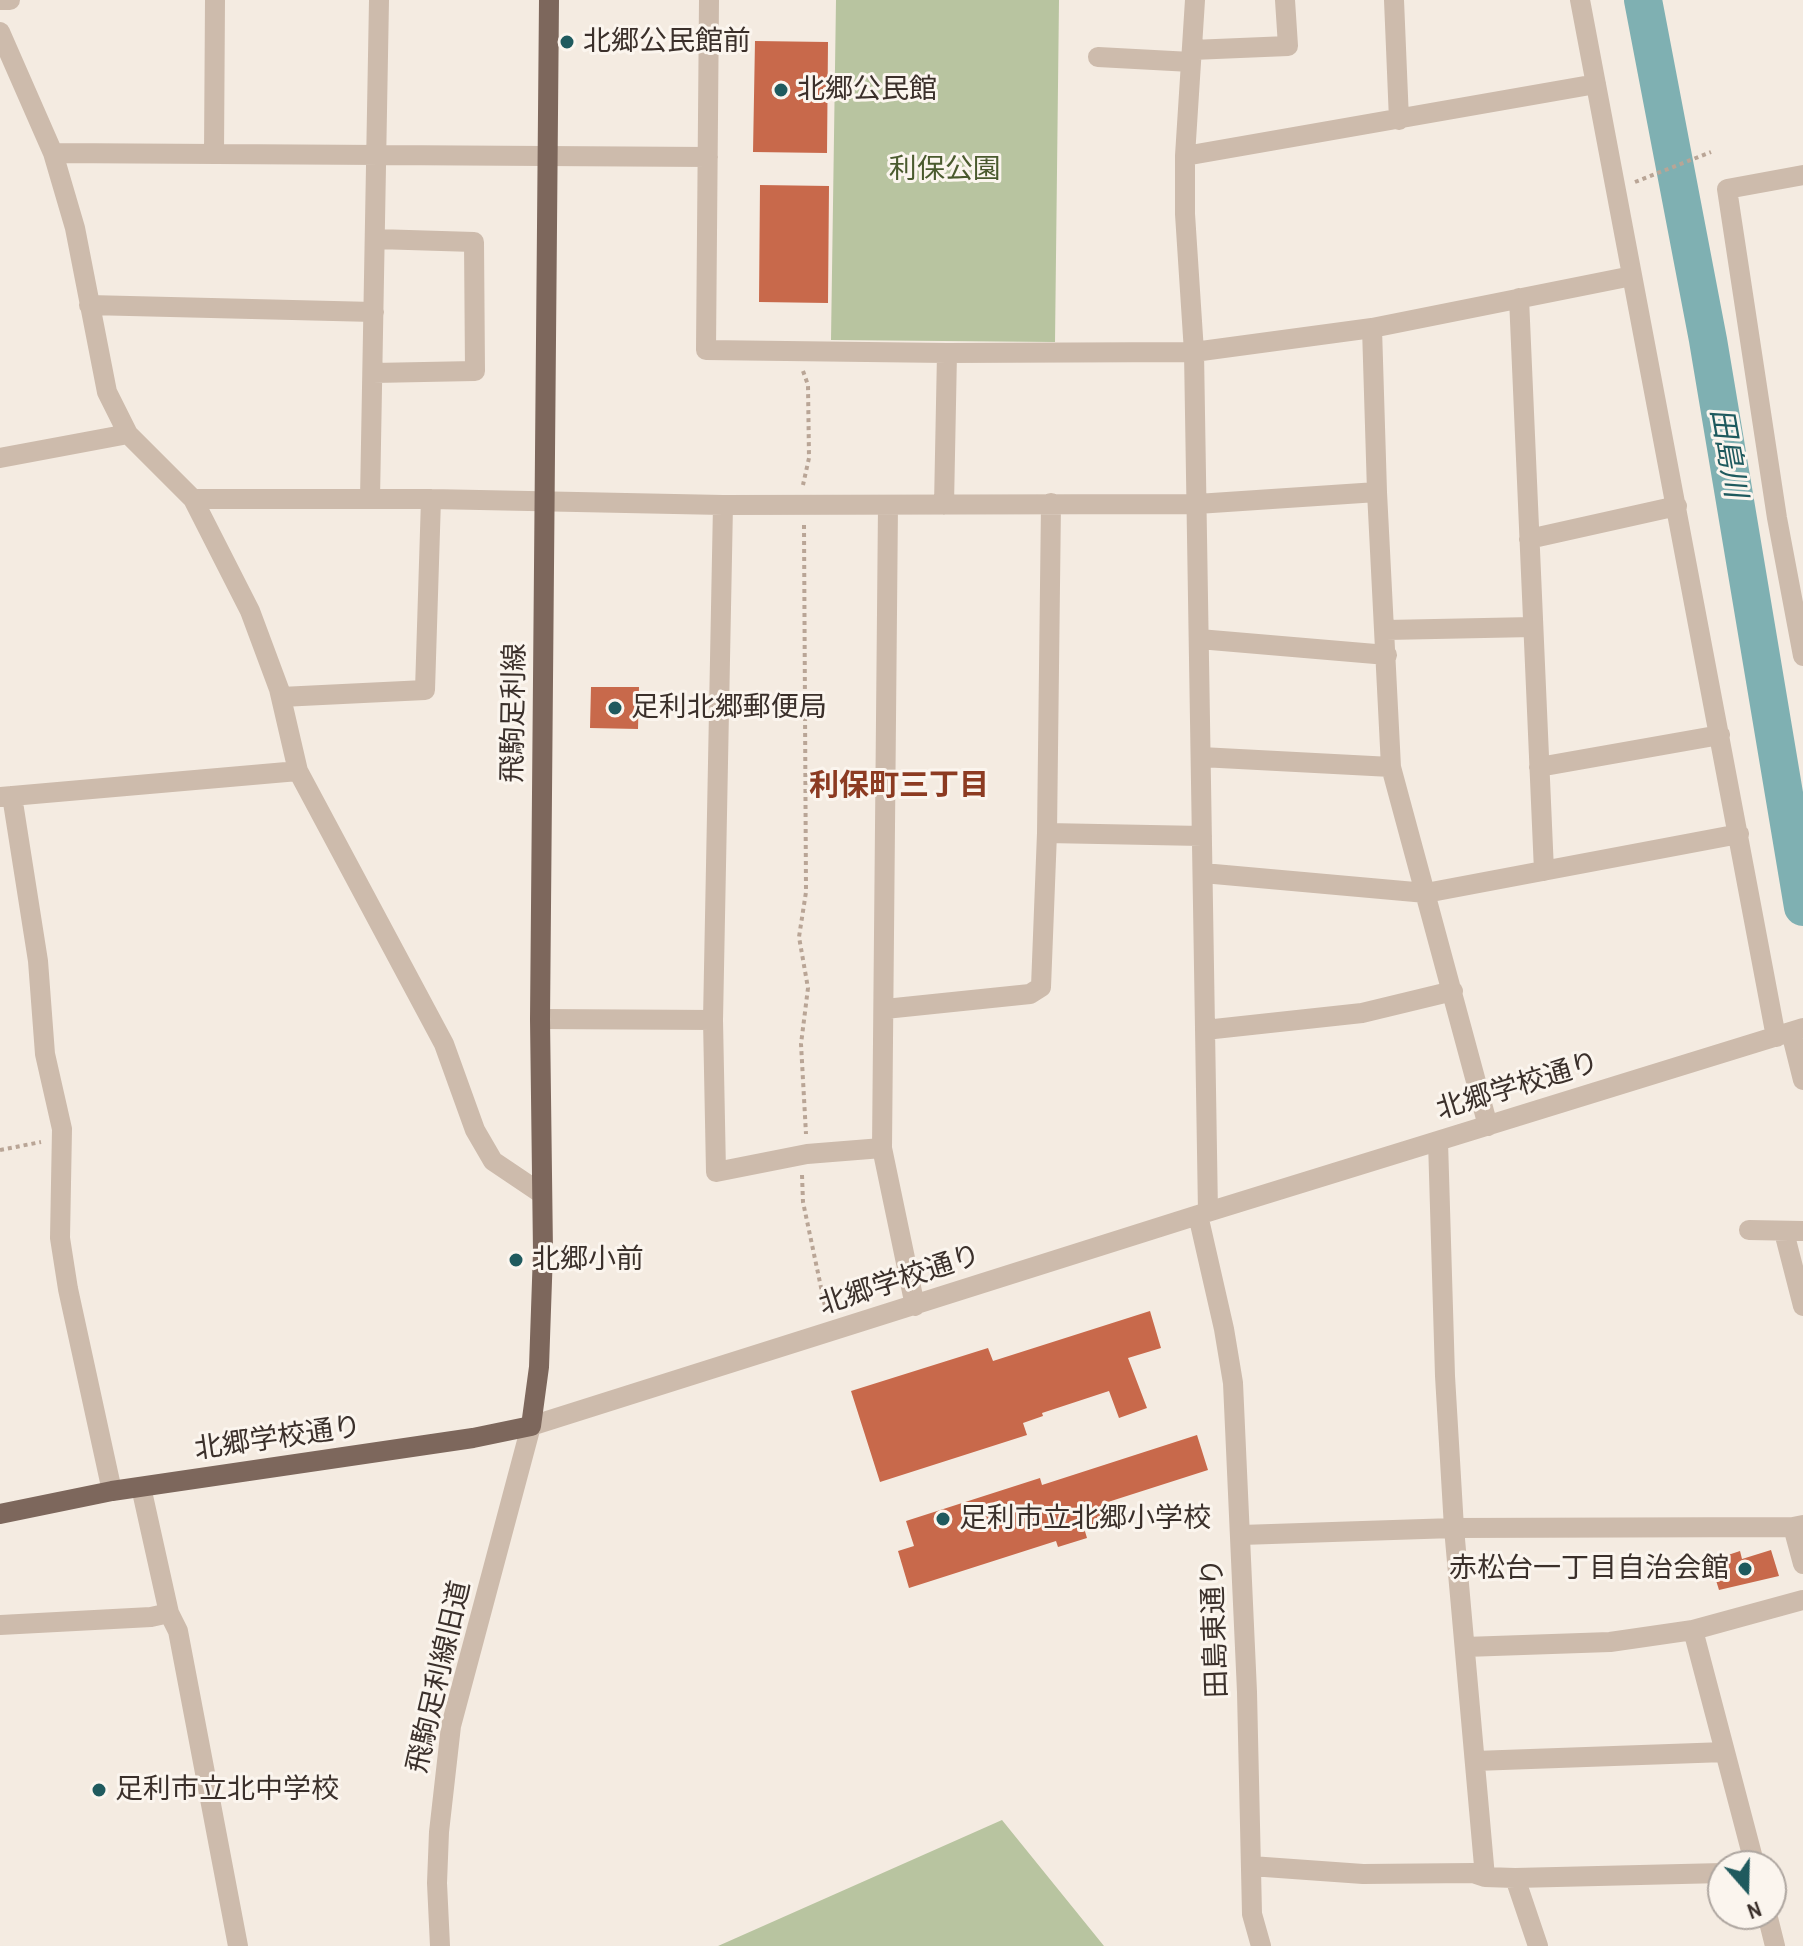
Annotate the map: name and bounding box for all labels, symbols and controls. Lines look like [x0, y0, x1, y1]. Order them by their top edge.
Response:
place label: 北郷公民館前 [583, 25, 751, 59]
marker: 北郷公民館前 [558, 33, 576, 51]
place label: 北郷公民館 [797, 73, 937, 107]
marker: 北郷公民館 [772, 81, 790, 99]
park label: 利保公園 [889, 153, 1001, 187]
water label: 田島川 [1701, 406, 1753, 500]
street label: 飛駒足利線 [497, 643, 533, 783]
place label: 足利北郷郵便局 [631, 691, 827, 725]
marker: 足利北郷郵便局 [606, 699, 624, 717]
district label: 利保町三丁目 [809, 769, 989, 805]
street label: 北郷学校通り [1433, 1046, 1603, 1128]
street label: 北郷学校通り [815, 1239, 985, 1323]
place label: 北郷小前 [532, 1243, 644, 1277]
marker: 北郷小前 [507, 1251, 525, 1269]
street label: 北郷学校通り [192, 1411, 364, 1467]
place label: 足利市立北郷小学校 [959, 1502, 1211, 1536]
marker: 足利市立北郷小学校 [934, 1510, 952, 1528]
place label: 赤松台一丁目自治会館 [1449, 1552, 1729, 1586]
street label: 田島東通り [1197, 1557, 1235, 1699]
marker: 赤松台一丁目自治会館 [1736, 1560, 1754, 1578]
street label: 飛駒足利線旧道 [402, 1578, 478, 1776]
place label: 足利市立北中学校 [115, 1773, 339, 1807]
marker: 足利市立北中学校 [90, 1781, 108, 1799]
north arrow [1707, 1850, 1787, 1930]
text: N [1743, 1894, 1766, 1927]

